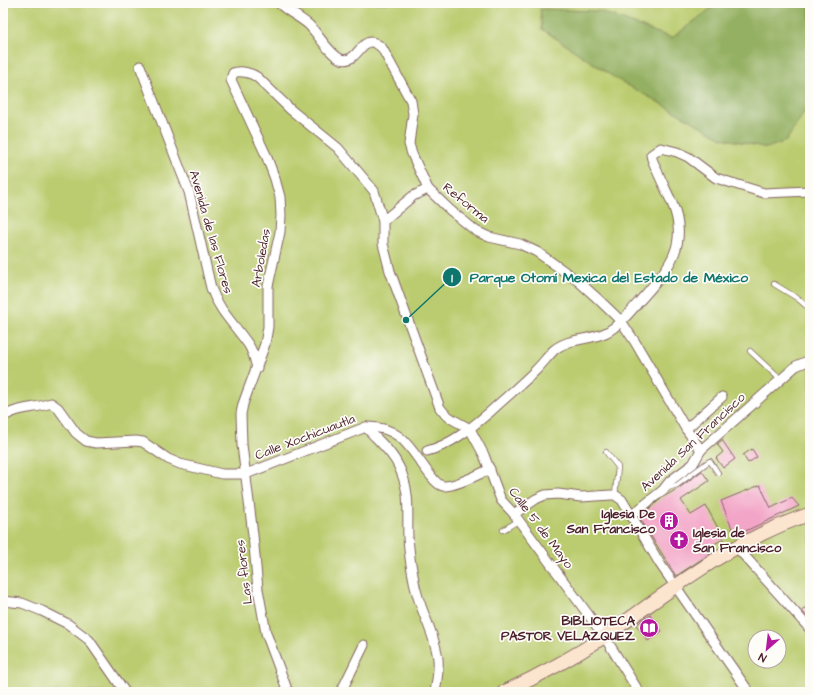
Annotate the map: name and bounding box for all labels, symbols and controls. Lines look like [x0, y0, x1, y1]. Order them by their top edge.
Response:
street label: Avenida de las Flores [185, 168, 237, 296]
street label: Reforma [439, 179, 493, 228]
street label: Arboledas [247, 227, 275, 289]
callout: Parque Otomí Mexica del Estado de México [442, 264, 756, 290]
text: Parque Otomí Mexica del Estado de México [470, 268, 748, 288]
text: 1 [451, 270, 453, 287]
street label: Avenida San Francisco [637, 388, 750, 495]
street label: Calle Xochicuautla [252, 409, 358, 464]
street label: Calle 5 de Mayo [504, 484, 578, 573]
place label: Iglesia De San Francisco [566, 505, 656, 538]
building icon: Iglesia De San Francisco [658, 510, 680, 532]
place label: Iglesia de San Francisco [692, 524, 782, 557]
church icon: Iglesia de San Francisco [668, 529, 690, 551]
street label: Las flores [231, 538, 257, 605]
place label: BIBLIOTECA PASTOR VELAZQUEZ [501, 612, 636, 645]
library icon: BIBLIOTECA PASTOR VELAZQUEZ [638, 617, 660, 639]
north arrow [747, 629, 787, 669]
text: N [756, 649, 769, 666]

